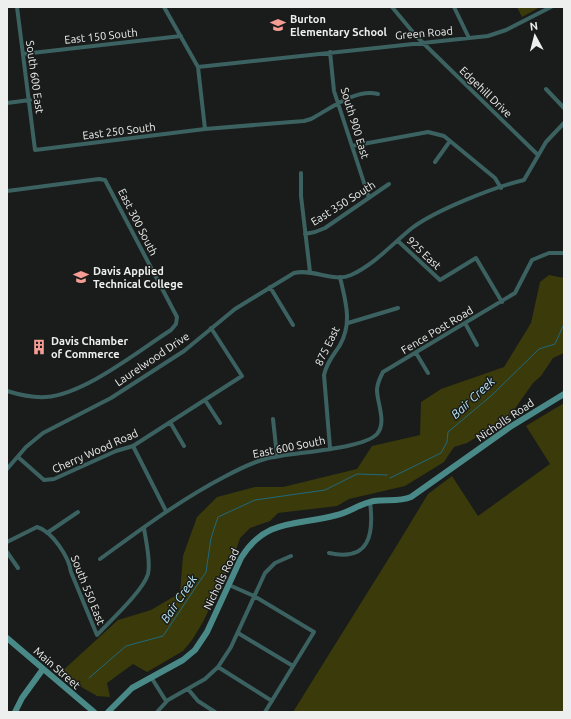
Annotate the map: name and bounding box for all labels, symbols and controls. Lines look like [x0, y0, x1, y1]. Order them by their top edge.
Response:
place label: Burton Elementary School [290, 13, 388, 38]
school or university icon: Burton Elementary School [269, 16, 287, 34]
north arrow [515, 16, 555, 56]
text: N [529, 20, 539, 33]
street label: Green Road [395, 25, 453, 41]
street label: East 150 South [64, 26, 138, 46]
street label: South 600 East [24, 40, 46, 115]
street label: Edgehill Drive [457, 64, 515, 120]
street label: South 900 East [338, 86, 372, 161]
street label: East 250 South [82, 121, 156, 141]
street label: East 350 South [309, 178, 377, 228]
street label: East 300 South [116, 186, 160, 258]
street label: 925 East [405, 234, 444, 272]
place label: Davis Applied Technical College [93, 265, 183, 290]
school or university icon: Davis Applied Technical College [72, 268, 90, 286]
street label: Fence Post Road [399, 304, 475, 356]
street label: 875 East [312, 324, 342, 368]
street label: Laurelwood Drive [113, 330, 191, 388]
place label: Davis Chamber of Commerce [51, 335, 128, 360]
building icon: Davis Chamber of Commerce [30, 338, 48, 356]
water label: Bair Creek [448, 374, 498, 421]
street label: Nicholls Road [474, 396, 536, 444]
street label: Cherry Wood Road [50, 427, 140, 475]
street label: East 600 South [252, 434, 326, 460]
street label: Nicholls Road [201, 546, 241, 612]
street label: South 550 East [69, 554, 108, 627]
water label: Bair Creek [158, 572, 200, 625]
street label: Main Street [31, 645, 83, 692]

